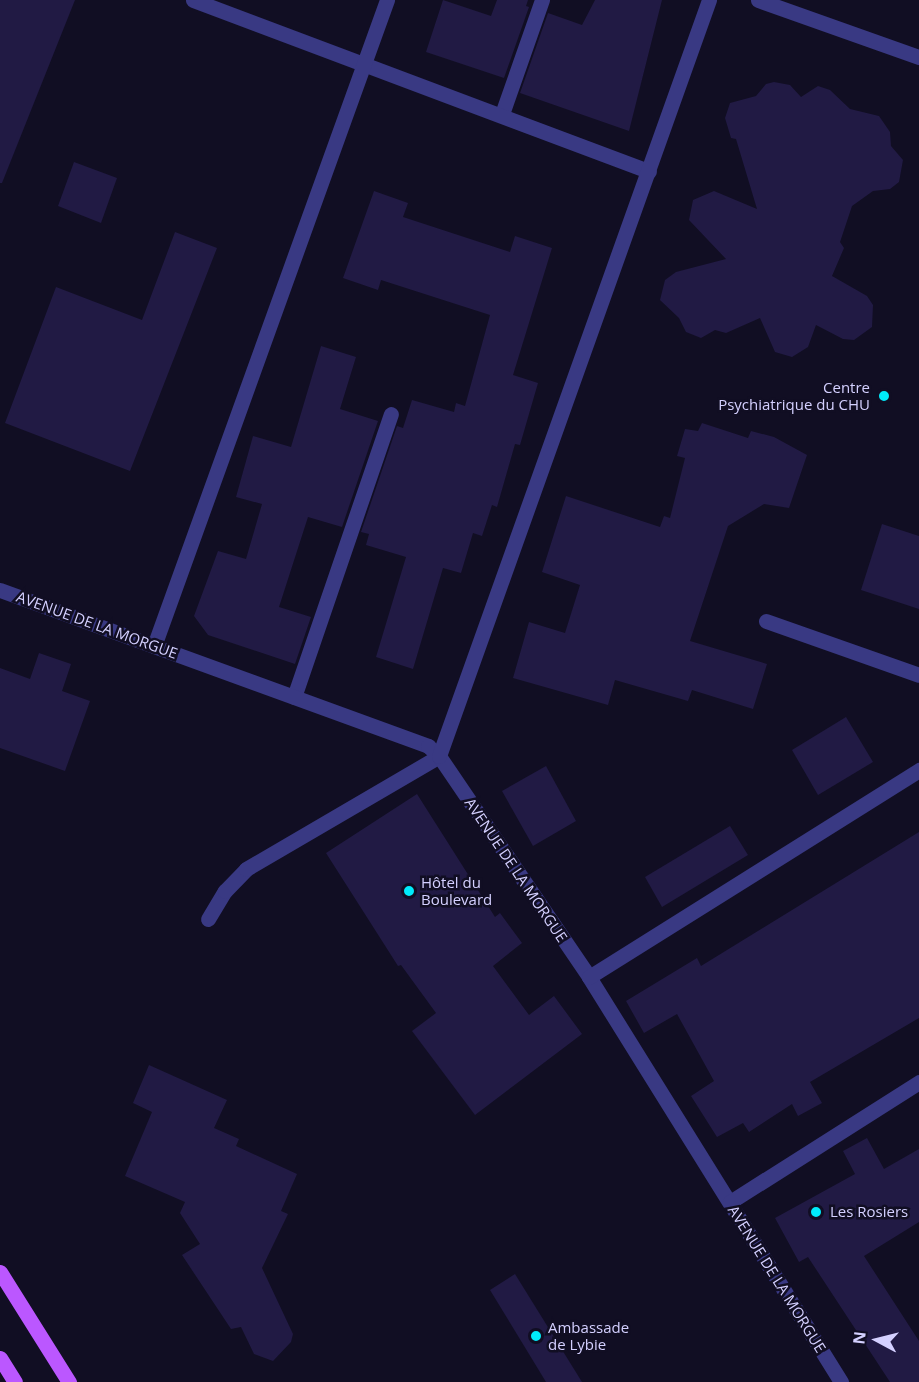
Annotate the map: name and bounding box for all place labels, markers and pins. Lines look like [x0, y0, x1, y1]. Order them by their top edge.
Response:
place label: Centre Psychiatrique du CHU [718, 378, 870, 413]
marker: Centre Psychiatrique du CHU [875, 387, 893, 405]
place label: Hôtel du Boulevard [421, 873, 492, 908]
marker: Hôtel du Boulevard [402, 884, 416, 898]
marker: Les Rosiers [807, 1203, 825, 1221]
place label: Les Rosiers [830, 1203, 908, 1221]
place label: Ambassade de Lybie [548, 1318, 629, 1353]
marker: Ambassade de Lybie [529, 1329, 543, 1343]

